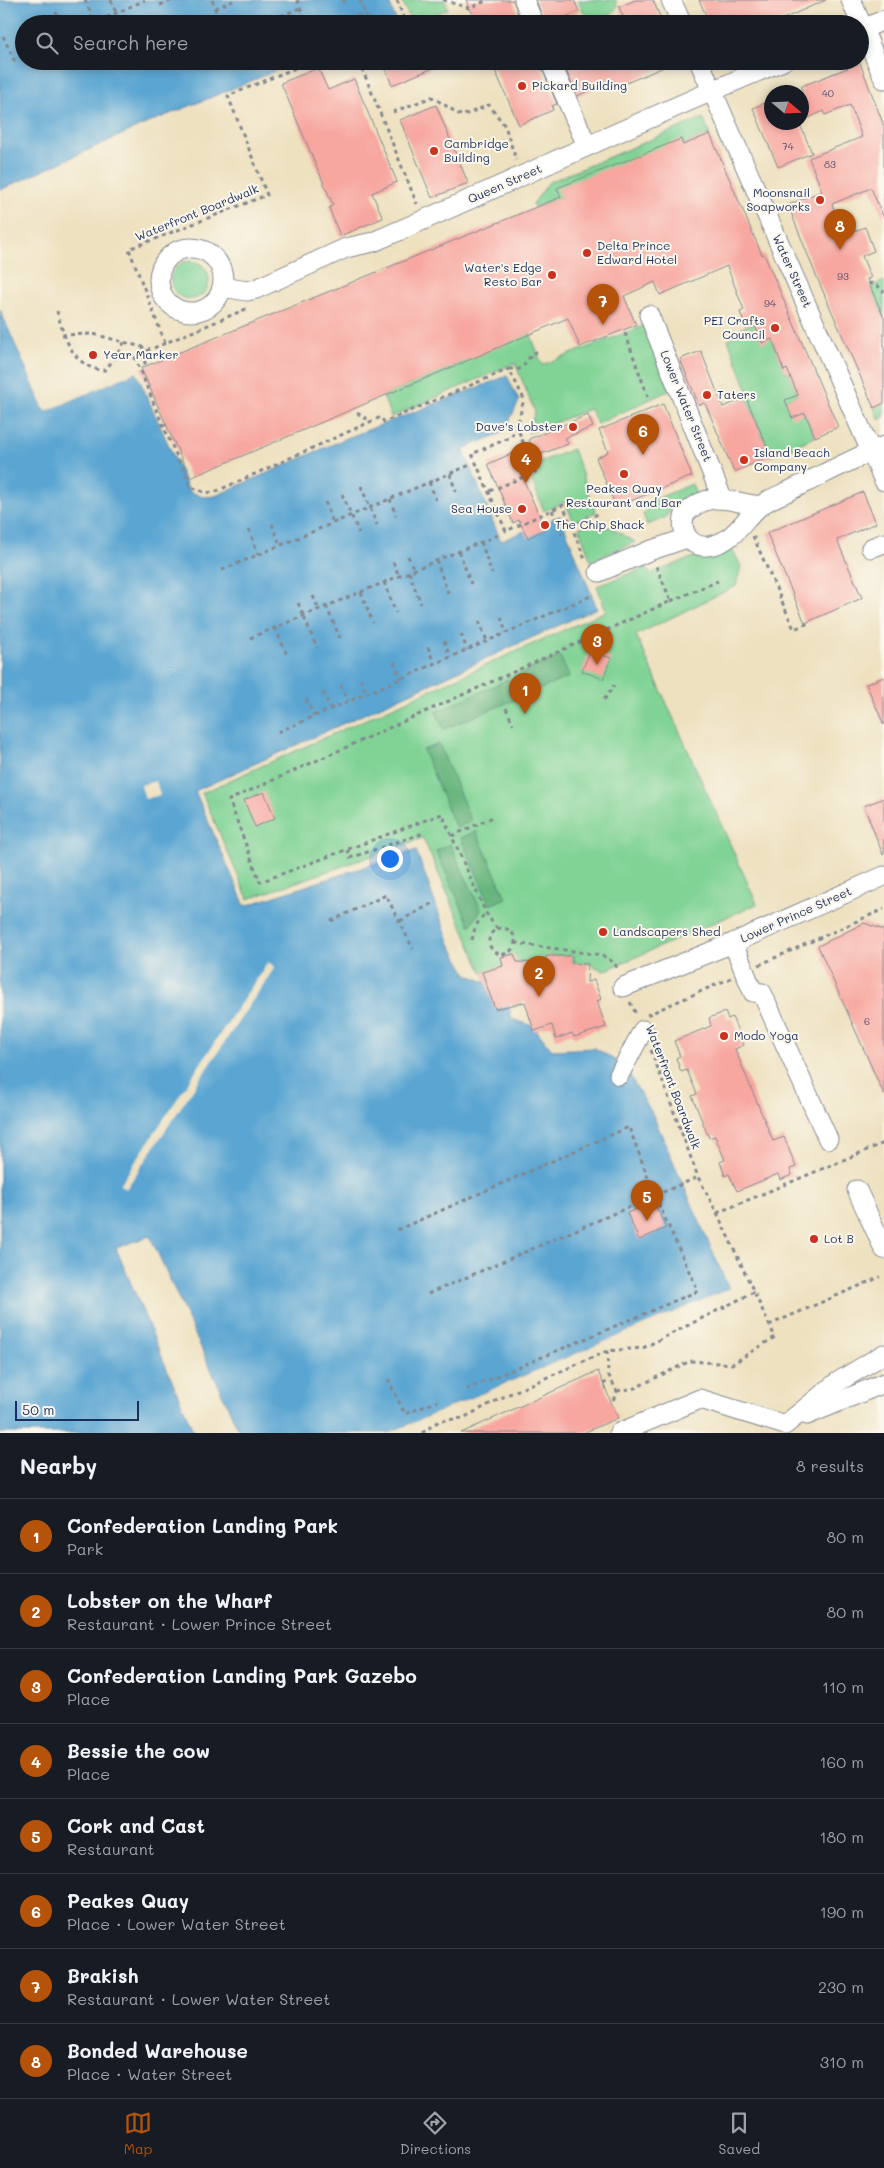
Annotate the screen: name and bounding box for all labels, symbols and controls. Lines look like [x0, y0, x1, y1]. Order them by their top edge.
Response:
search box [15, 15, 869, 70]
icon: search [33, 29, 61, 57]
text: Search here [73, 30, 189, 55]
place label: Pickard Building [532, 77, 627, 93]
marker: Pickard Building [516, 80, 528, 92]
north arrow [764, 85, 809, 130]
house number: 40 [822, 86, 834, 100]
place label: Cambridge Building [444, 135, 509, 165]
house number: 74 [782, 139, 794, 153]
marker: Cambridge Building [428, 145, 440, 157]
house number: 83 [824, 157, 836, 171]
street label: Queen Street [465, 160, 544, 207]
street label: Waterfront Boardwalk [132, 180, 261, 244]
place label: Moonsnail Soapworks [747, 184, 810, 214]
marker: Moonsnail Soapworks [814, 194, 826, 206]
pin: 8 [824, 209, 856, 250]
street label: Water Street [770, 231, 816, 310]
place label: Delta Prince Edward Hotel [597, 237, 677, 267]
marker: Delta Prince Edward Hotel [581, 247, 593, 259]
place label: Water's Edge Resto Bar [464, 259, 542, 289]
marker: Water's Edge Resto Bar [546, 269, 558, 281]
house number: 93 [837, 269, 849, 283]
pin: 7 [587, 284, 619, 325]
house number: 94 [764, 296, 776, 310]
place label: PEI Crafts Council [704, 312, 765, 342]
marker: PEI Crafts Council [769, 322, 781, 334]
place label: Year Marker [103, 346, 179, 362]
street label: Lower Water Street [657, 348, 717, 464]
marker: Year Marker [87, 349, 99, 361]
place label: Taters [717, 386, 756, 402]
marker: Taters [701, 389, 713, 401]
pin: 6 [627, 414, 659, 455]
place label: Dave's Lobster [476, 418, 563, 434]
marker: Dave's Lobster [567, 421, 579, 433]
pin: 4 [510, 442, 542, 483]
place label: Island Beach Company [754, 444, 830, 474]
marker: Island Beach Company [738, 454, 750, 466]
marker: Peakes Quay Restaurant and Bar [618, 468, 630, 480]
place label: Peakes Quay Restaurant and Bar [566, 480, 682, 510]
place label: Sea House [451, 500, 512, 516]
marker: Sea House [516, 503, 528, 515]
place label: The Chip Shack [555, 516, 644, 532]
marker: The Chip Shack [539, 519, 551, 531]
pin: 3 [581, 624, 613, 665]
pin: 1 [509, 673, 541, 714]
your location [377, 846, 403, 872]
street label: Lower Prince Street [737, 882, 854, 946]
place label: Landscapers Shed [613, 923, 721, 939]
marker: Landscapers Shed [597, 926, 609, 938]
pin: 2 [523, 956, 555, 997]
house number: 6 [864, 1014, 870, 1028]
street label: Waterfront Boardwalk [643, 1022, 705, 1151]
place label: Modo Yoga [734, 1027, 799, 1043]
marker: Modo Yoga [718, 1030, 730, 1042]
pin: 5 [631, 1180, 663, 1221]
place label: Lot B [824, 1230, 854, 1246]
marker: Lot B [808, 1233, 820, 1245]
scale bar [15, 1398, 139, 1421]
text: 50 m [22, 1400, 54, 1419]
text: Nearby [20, 1452, 97, 1479]
text: 8 results [796, 1455, 864, 1476]
text: Confederation Landing Park [67, 1513, 338, 1538]
text: 1 [32, 1526, 40, 1547]
text: 80 m [827, 1526, 864, 1547]
text: Park [67, 1538, 103, 1559]
text: Lobster on the Wharf [67, 1588, 272, 1613]
text: 2 [32, 1601, 40, 1622]
text: 80 m [827, 1601, 864, 1622]
text: Restaurant · Lower Prince Street [67, 1613, 332, 1634]
text: Confederation Landing Park Gazebo [67, 1663, 417, 1688]
text: 3 [31, 1676, 41, 1697]
text: 110 m [822, 1676, 864, 1697]
text: Place [67, 1688, 110, 1709]
text: Bessie the cow [67, 1738, 210, 1763]
text: 4 [31, 1751, 41, 1772]
text: 160 m [819, 1751, 864, 1772]
text: Place [67, 1763, 110, 1784]
text: Cork and Cast [67, 1813, 205, 1838]
text: 5 [31, 1826, 41, 1847]
text: 180 m [819, 1826, 864, 1847]
text: Restaurant [67, 1838, 155, 1859]
text: Peakes Quay [67, 1888, 189, 1913]
text: 6 [31, 1901, 41, 1922]
text: 190 m [820, 1901, 864, 1922]
text: Place · Lower Water Street [67, 1913, 286, 1934]
text: Brakish [67, 1963, 139, 1988]
text: 7 [32, 1976, 40, 1997]
text: 230 m [818, 1976, 864, 1997]
text: Restaurant · Lower Water Street [67, 1988, 330, 2009]
text: Bonded Warehouse [67, 2038, 248, 2063]
text: 8 [31, 2051, 41, 2072]
text: 310 m [820, 2051, 864, 2072]
text: Place · Water Street [67, 2063, 232, 2084]
tab: Map [124, 2109, 152, 2158]
tab: Directions [400, 2109, 471, 2158]
tab: Saved [719, 2109, 760, 2158]

